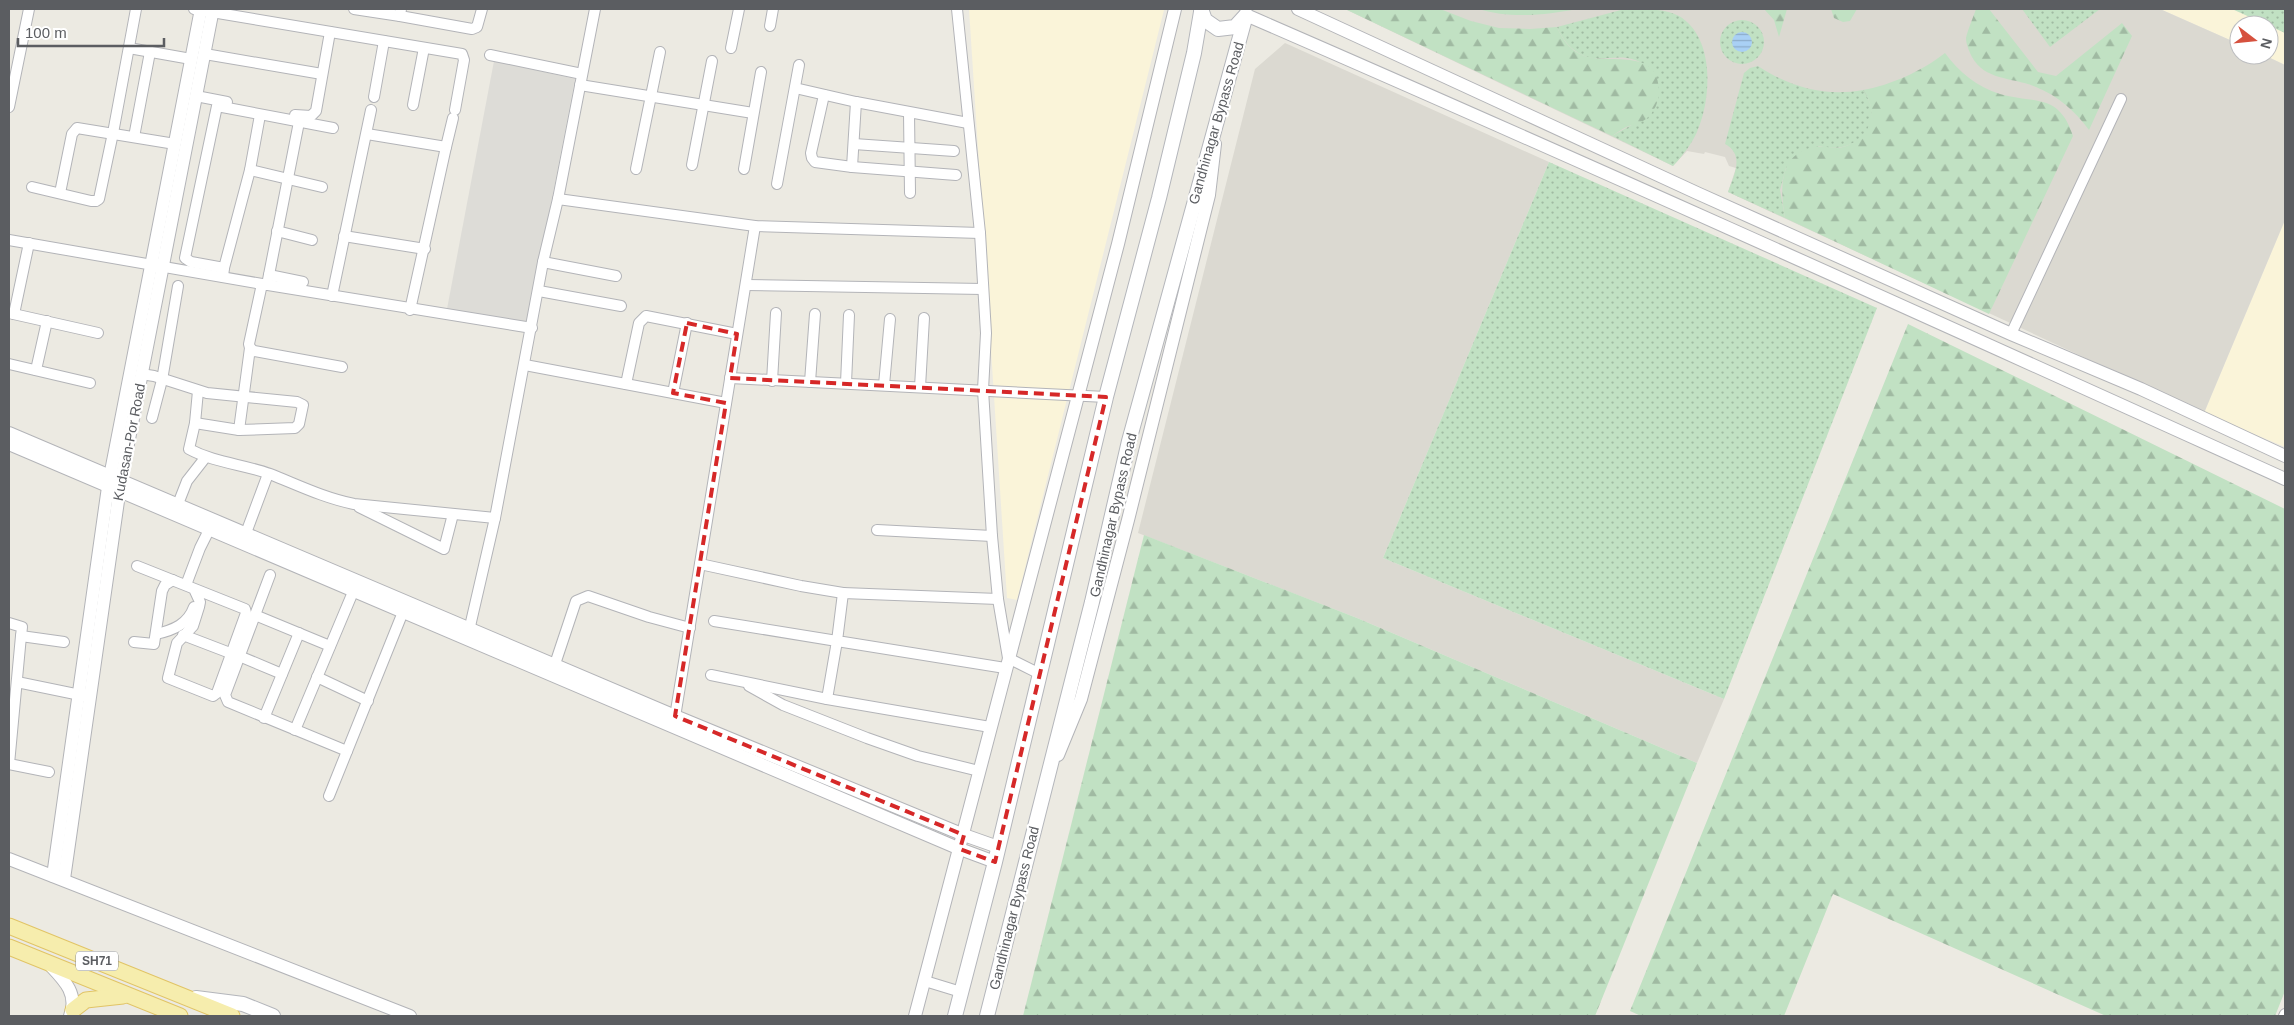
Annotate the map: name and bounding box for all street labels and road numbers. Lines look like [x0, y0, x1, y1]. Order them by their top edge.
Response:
street label: Gandhinagar Bypass Road [1185, 40, 1247, 206]
street label: Kudasan-Por Road [110, 382, 148, 502]
street label: Gandhinagar Bypass Road [1086, 431, 1140, 599]
street label: Gandhinagar Bypass Road [986, 825, 1042, 991]
road number: SH71 [76, 951, 118, 970]

